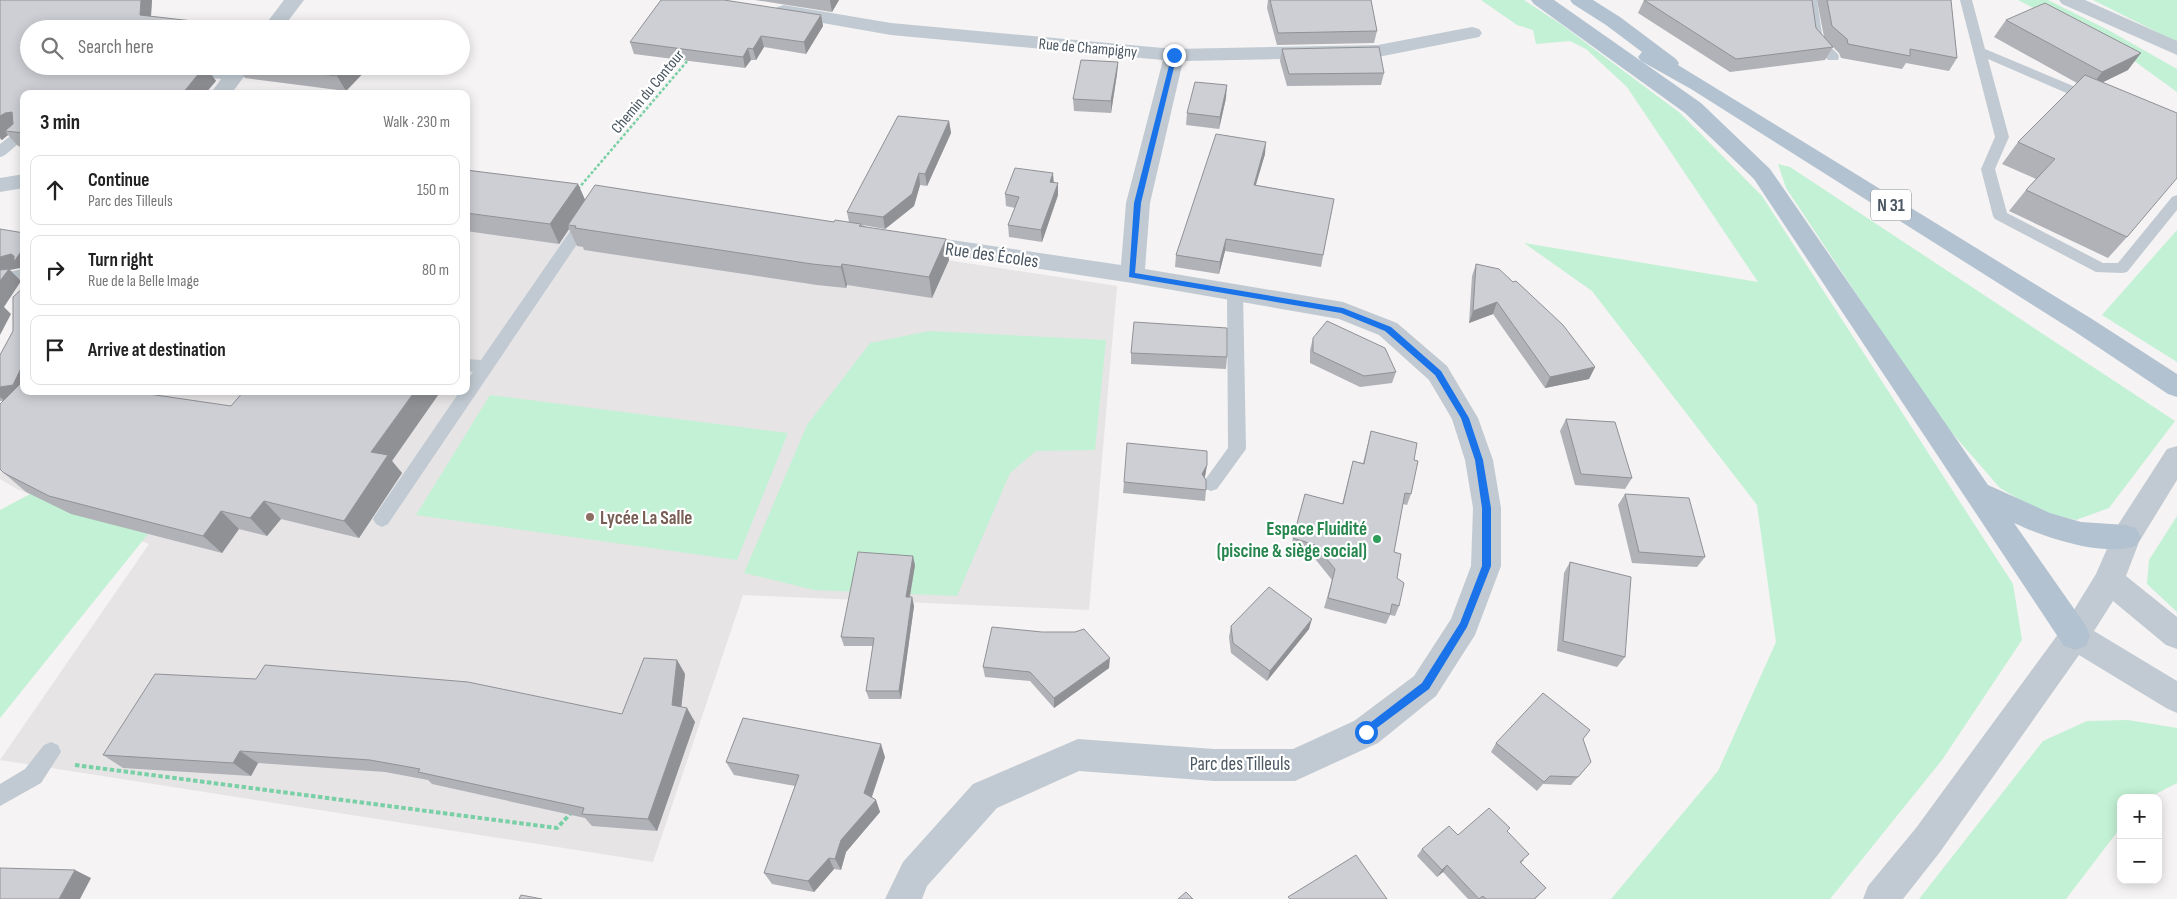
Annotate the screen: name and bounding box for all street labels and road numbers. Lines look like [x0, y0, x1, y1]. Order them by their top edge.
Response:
street label: Rue de Champigny [1038, 35, 1138, 62]
street label: Chemin du Contour [608, 46, 689, 138]
road number: N 31 [1871, 190, 1911, 220]
street label: Rue des Écoles [944, 238, 1040, 273]
street label: Parc des Tilleuls [1190, 753, 1290, 776]

